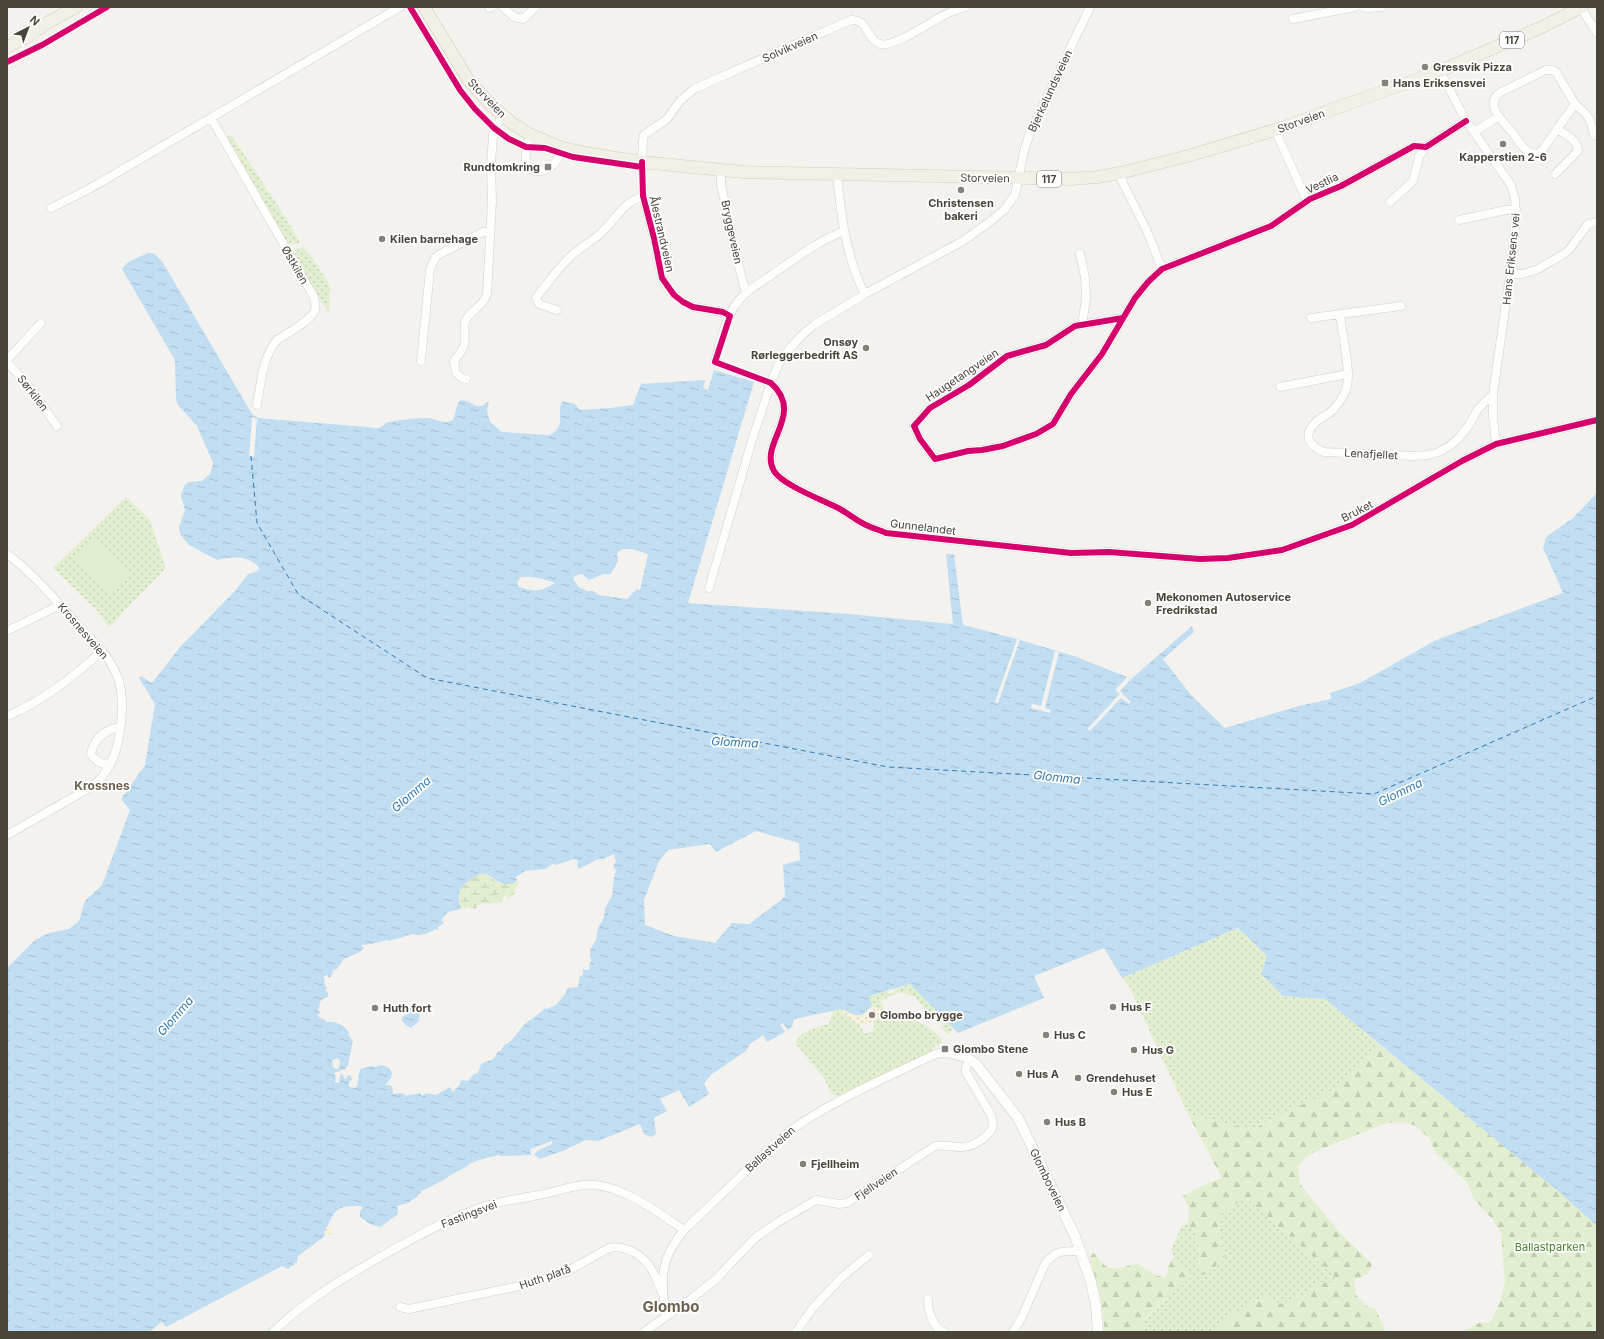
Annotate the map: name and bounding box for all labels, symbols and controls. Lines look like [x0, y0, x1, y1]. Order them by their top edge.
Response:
north arrow [8, 8, 48, 48]
text: N [27, 13, 42, 29]
street label: Solvikveien [760, 29, 820, 65]
road number: 117 [1500, 32, 1524, 48]
street label: Bjerkelundsveien [1025, 48, 1075, 134]
place label: Gressvik Pizza [1433, 60, 1512, 74]
marker: Gressvik Pizza [1420, 62, 1430, 72]
street label: Storveien [465, 75, 509, 121]
place label: Hans Eriksensvei [1393, 76, 1485, 90]
marker: Hans Eriksensvei [1380, 78, 1390, 88]
street label: Storveien [1275, 106, 1327, 136]
marker: Kapperstien 2-6 [1498, 139, 1508, 149]
place label: Kapperstien 2-6 [1459, 150, 1547, 164]
place label: Rundtomkring [464, 160, 540, 174]
marker: Rundtomkring [543, 162, 553, 172]
street label: Vestlia [1303, 169, 1341, 197]
street label: Storveien [960, 171, 1010, 185]
road number: 117 [1037, 171, 1061, 187]
marker: Christensen bakeri [956, 185, 966, 195]
street label: Ålestrandveien [646, 195, 678, 273]
place label: Christensen bakeri [928, 196, 994, 223]
street label: Bryggeveien [718, 199, 746, 265]
street label: Hans Eriksens vei [1499, 212, 1523, 306]
place label: Kilen barnehage [390, 232, 479, 246]
marker: Kilen barnehage [377, 234, 387, 244]
street label: Østkilen [278, 243, 312, 287]
place label: Onsøy Rørleggerbedrift AS [751, 335, 858, 362]
marker: Onsøy Rørleggerbedrift AS [861, 343, 871, 353]
street label: Haugetangveien [923, 345, 1001, 405]
street label: Sørkilen [14, 372, 52, 414]
street label: Lenafjellet [1344, 446, 1399, 462]
street label: Bruket [1339, 497, 1376, 525]
street label: Gunnelandet [889, 516, 957, 538]
place label: Mekonomen Autoservice Fredrikstad [1156, 590, 1291, 617]
marker: Mekonomen Autoservice Fredrikstad [1143, 598, 1153, 608]
street label: Krosnesveien [55, 600, 111, 662]
water label: Glomma [711, 733, 759, 751]
water label: Glomma [1033, 767, 1081, 787]
water label: Glomma [388, 773, 434, 815]
water label: Glomma [1375, 775, 1425, 809]
district label: Krossnes [74, 778, 130, 793]
water label: Glomma [154, 993, 196, 1039]
place label: Hus F [1121, 1000, 1151, 1014]
place label: Huth fort [383, 1001, 431, 1015]
marker: Hus F [1108, 1002, 1118, 1012]
marker: Huth fort [370, 1003, 380, 1013]
place label: Glombo brygge [880, 1008, 963, 1022]
marker: Glombo brygge [867, 1010, 877, 1020]
place label: Hus C [1054, 1028, 1086, 1042]
marker: Hus C [1041, 1030, 1051, 1040]
place label: Glombo Stene [953, 1042, 1029, 1056]
place label: Hus G [1142, 1043, 1174, 1057]
marker: Glombo Stene [940, 1044, 950, 1054]
marker: Hus G [1129, 1045, 1139, 1055]
place label: Hus A [1027, 1067, 1059, 1081]
marker: Hus A [1014, 1069, 1024, 1079]
place label: Grendehuset [1086, 1071, 1156, 1085]
marker: Grendehuset [1073, 1073, 1083, 1083]
place label: Hus E [1122, 1085, 1153, 1099]
marker: Hus E [1109, 1087, 1119, 1097]
place label: Hus B [1055, 1115, 1086, 1129]
marker: Hus B [1042, 1117, 1052, 1127]
street label: Ballastveien [742, 1123, 798, 1175]
street label: Glomboveien [1027, 1146, 1069, 1214]
place label: Fjellheim [811, 1157, 859, 1171]
marker: Fjellheim [798, 1159, 808, 1169]
street label: Fjellveien [852, 1165, 900, 1203]
street label: Fastingsvei [439, 1197, 499, 1231]
park label: Ballastparken [1515, 1240, 1585, 1254]
street label: Huth platå [518, 1262, 572, 1292]
district label: Glombo [643, 1297, 699, 1316]

